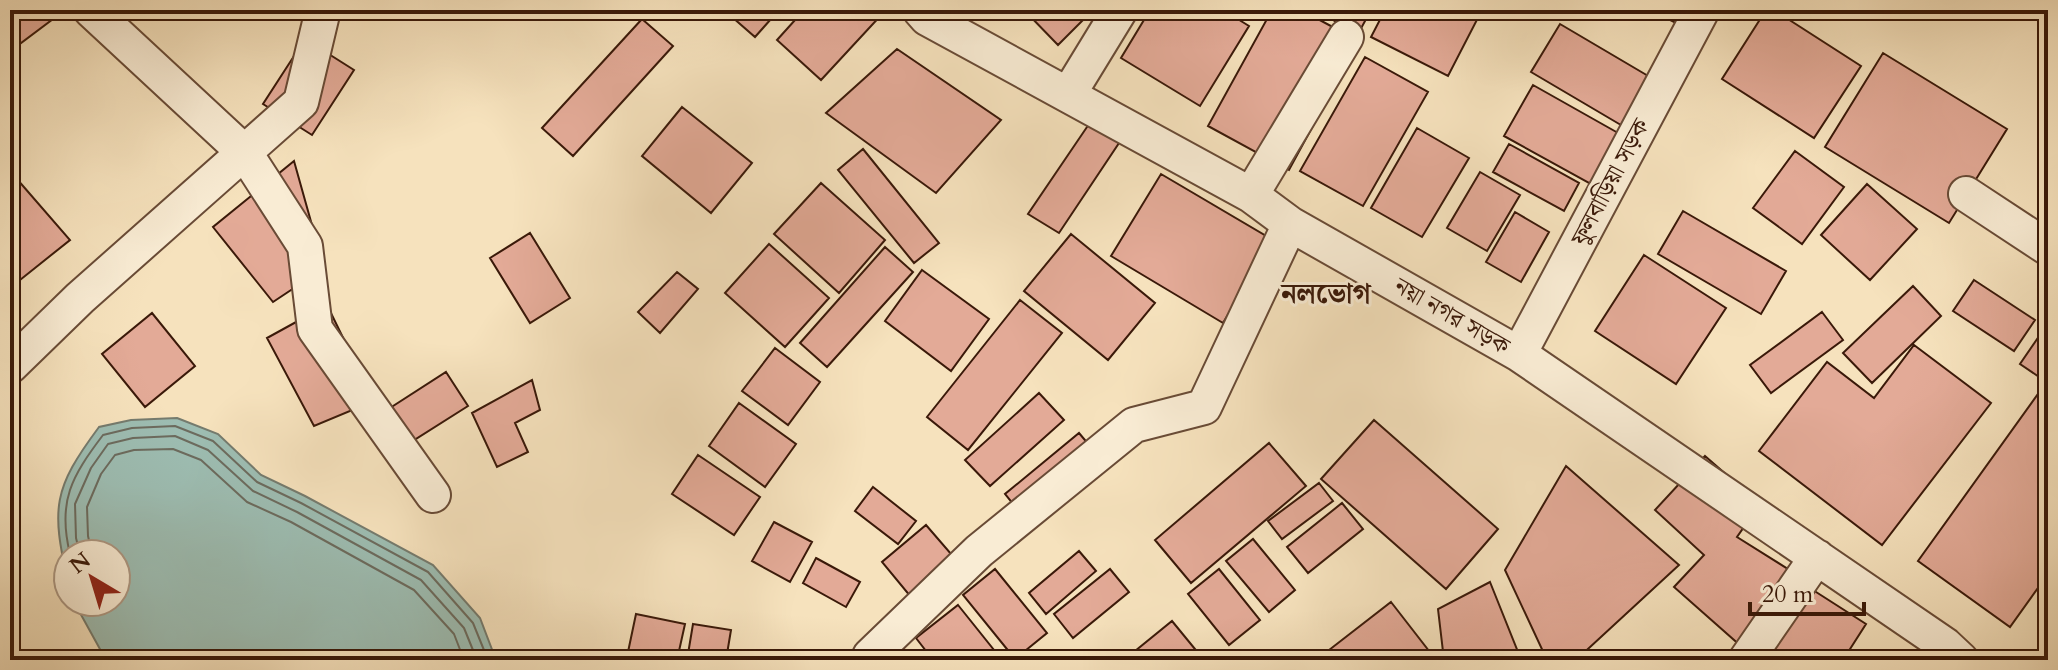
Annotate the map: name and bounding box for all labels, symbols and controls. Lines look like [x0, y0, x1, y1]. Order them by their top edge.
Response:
street label: ফুলবাড়িয়া সড়ক [1563, 112, 1658, 252]
street label: নয়া নগর সড়ক [1387, 270, 1517, 363]
district label: নলভোগ [1280, 275, 1373, 313]
north arrow [52, 538, 132, 618]
text: N [64, 545, 97, 581]
scale bar [1750, 566, 1864, 616]
text: 20 m [1762, 578, 1814, 611]

